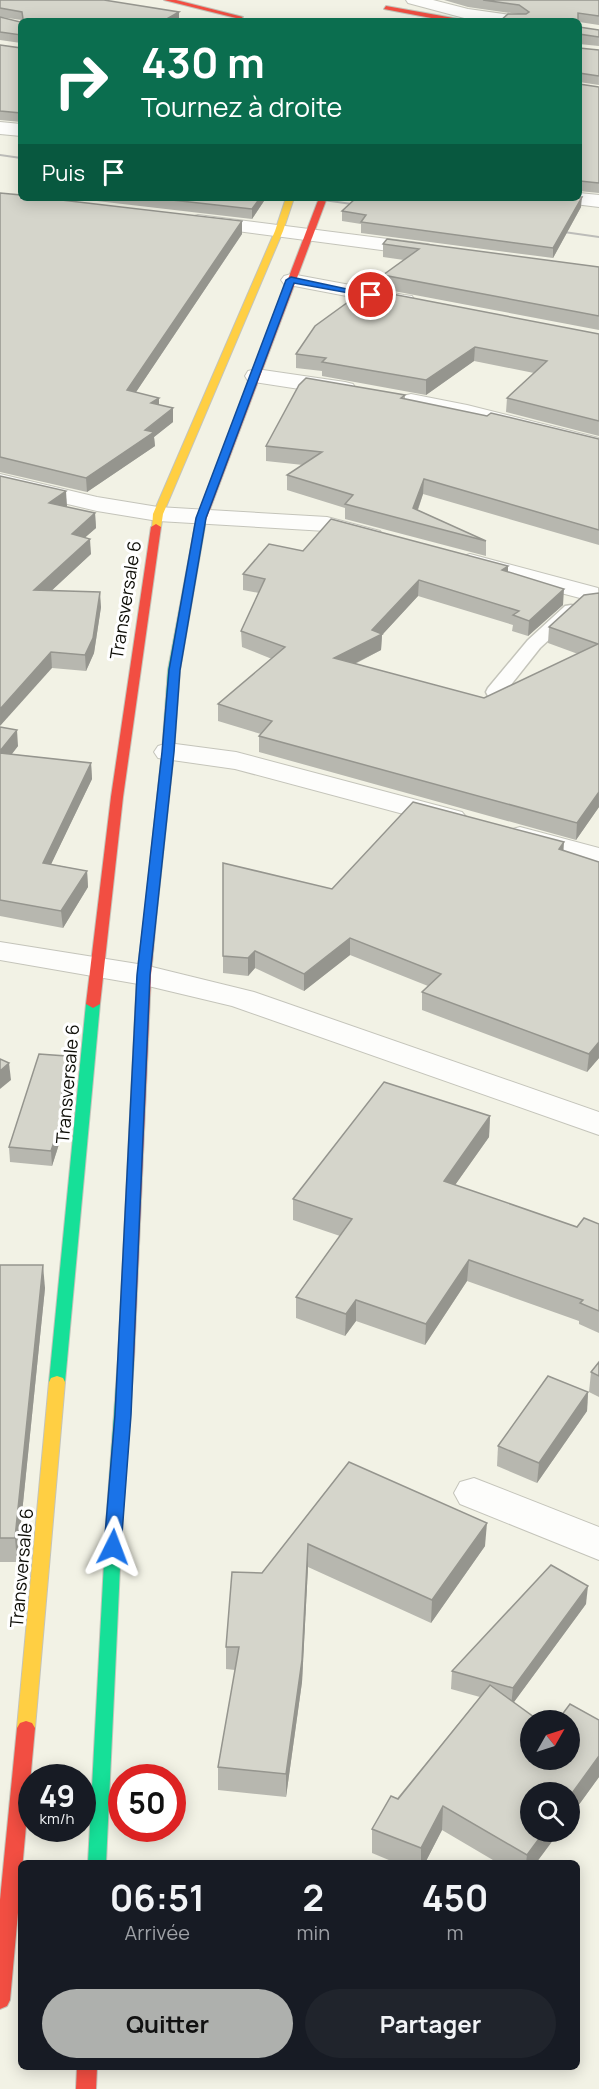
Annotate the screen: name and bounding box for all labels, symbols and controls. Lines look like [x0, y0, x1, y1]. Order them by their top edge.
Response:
text: 430 m [141, 33, 265, 91]
icon: right [42, 42, 120, 120]
text: Tournez à droite [141, 88, 342, 125]
icon: arrive [97, 156, 130, 189]
text: Puis [42, 158, 85, 188]
pin [345, 269, 396, 320]
icon: arrive [354, 278, 387, 311]
street label: Transversale 6 [104, 539, 146, 661]
street label: Transversale 6 [50, 1023, 84, 1145]
street label: Transversale 6 [4, 1507, 38, 1629]
position arrow [81, 1515, 145, 1579]
north arrow [520, 1710, 580, 1770]
map controls [520, 1710, 580, 1842]
speed limit sign: 50 [108, 1764, 186, 1842]
text: 49 [39, 1775, 75, 1816]
button: search [520, 1782, 580, 1842]
text: km/h [40, 1808, 74, 1829]
text: 06:51 [110, 1873, 205, 1922]
text: 2 [303, 1873, 324, 1922]
text: 450 [422, 1873, 488, 1922]
text: Arrivée [125, 1919, 190, 1946]
text: min [297, 1919, 330, 1946]
text: m [447, 1919, 463, 1946]
button: Quitter [42, 1989, 293, 2058]
button: Partager [305, 1989, 556, 2058]

